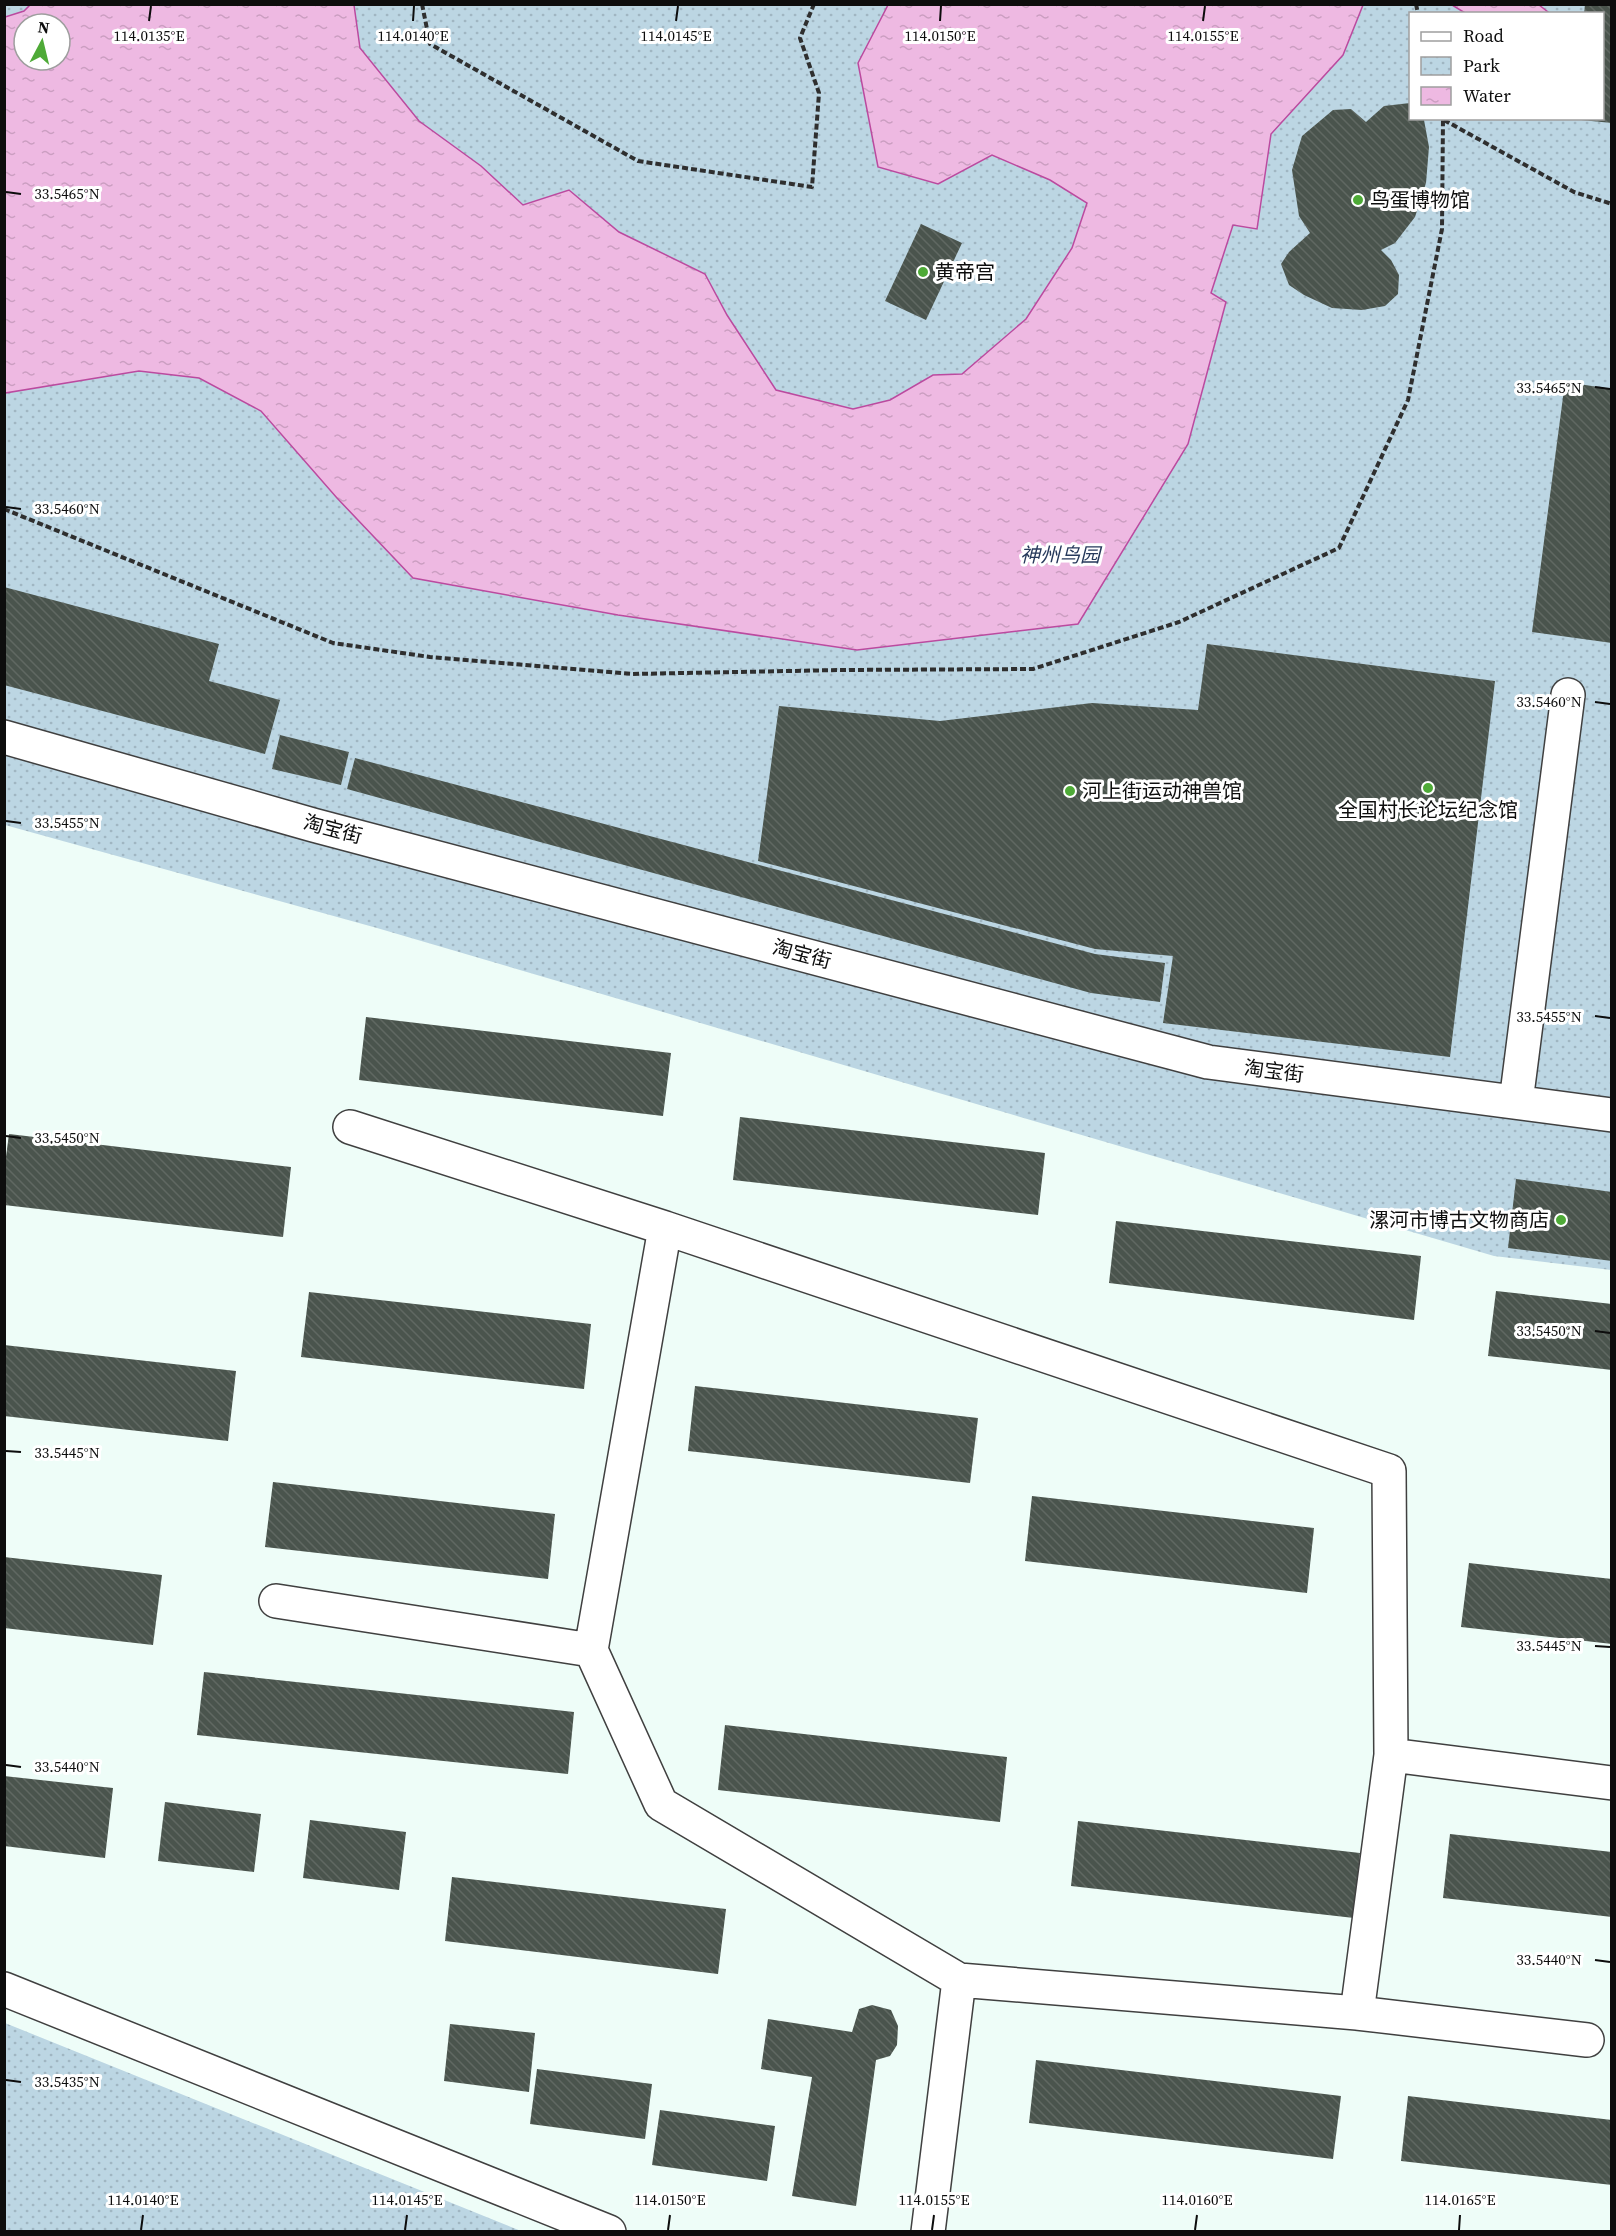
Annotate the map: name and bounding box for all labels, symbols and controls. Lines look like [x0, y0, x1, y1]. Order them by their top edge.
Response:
north arrow [12, 12, 72, 72]
legend [1409, 12, 1604, 120]
text: N [37, 15, 51, 39]
text: Road [1463, 23, 1504, 48]
text: 114.0135°E [114, 25, 184, 46]
text: 114.0140°E [378, 25, 448, 46]
text: 114.0145°E [641, 25, 711, 46]
text: 114.0150°E [905, 25, 975, 46]
text: 114.0155°E [1168, 25, 1238, 46]
text: Park [1463, 53, 1500, 78]
text: Water [1463, 83, 1511, 108]
text: 33.5465°N [34, 183, 100, 204]
place label: 鸟蛋博物馆 [1370, 186, 1470, 214]
marker: 鸟蛋博物馆 [1351, 193, 1365, 207]
place label: 黄帝宫 [935, 258, 995, 286]
marker: 黄帝宫 [916, 265, 930, 279]
text: 33.5465°N [1516, 377, 1582, 398]
text: 33.5460°N [34, 498, 100, 519]
park label: 神州鸟园 [1020, 541, 1103, 569]
text: 33.5460°N [1516, 691, 1582, 712]
place label: 河上街运动神兽馆 [1082, 777, 1242, 805]
marker: 全国村长论坛纪念馆 [1421, 781, 1435, 795]
marker: 河上街运动神兽馆 [1063, 784, 1077, 798]
place label: 全国村长论坛纪念馆 [1338, 796, 1518, 824]
street label: 淘宝街 [300, 808, 366, 850]
text: 33.5455°N [34, 812, 100, 833]
street label: 淘宝街 [769, 933, 835, 975]
text: 33.5455°N [1516, 1006, 1582, 1027]
street label: 淘宝街 [1243, 1053, 1305, 1089]
text: 33.5450°N [34, 1127, 100, 1148]
place label: 漯河市博古文物商店 [1369, 1206, 1549, 1234]
marker: 漯河市博古文物商店 [1554, 1213, 1568, 1227]
text: 33.5450°N [1516, 1320, 1582, 1341]
text: 33.5445°N [34, 1442, 100, 1463]
text: 33.5445°N [1516, 1635, 1582, 1656]
text: 33.5440°N [34, 1756, 100, 1777]
text: 33.5440°N [1516, 1949, 1582, 1970]
text: 33.5435°N [34, 2071, 100, 2092]
text: 114.0140°E [108, 2189, 178, 2210]
text: 114.0145°E [372, 2189, 442, 2210]
text: 114.0150°E [635, 2189, 705, 2210]
text: 114.0155°E [899, 2189, 969, 2210]
text: 114.0160°E [1162, 2189, 1232, 2210]
text: 114.0165°E [1425, 2189, 1495, 2210]

